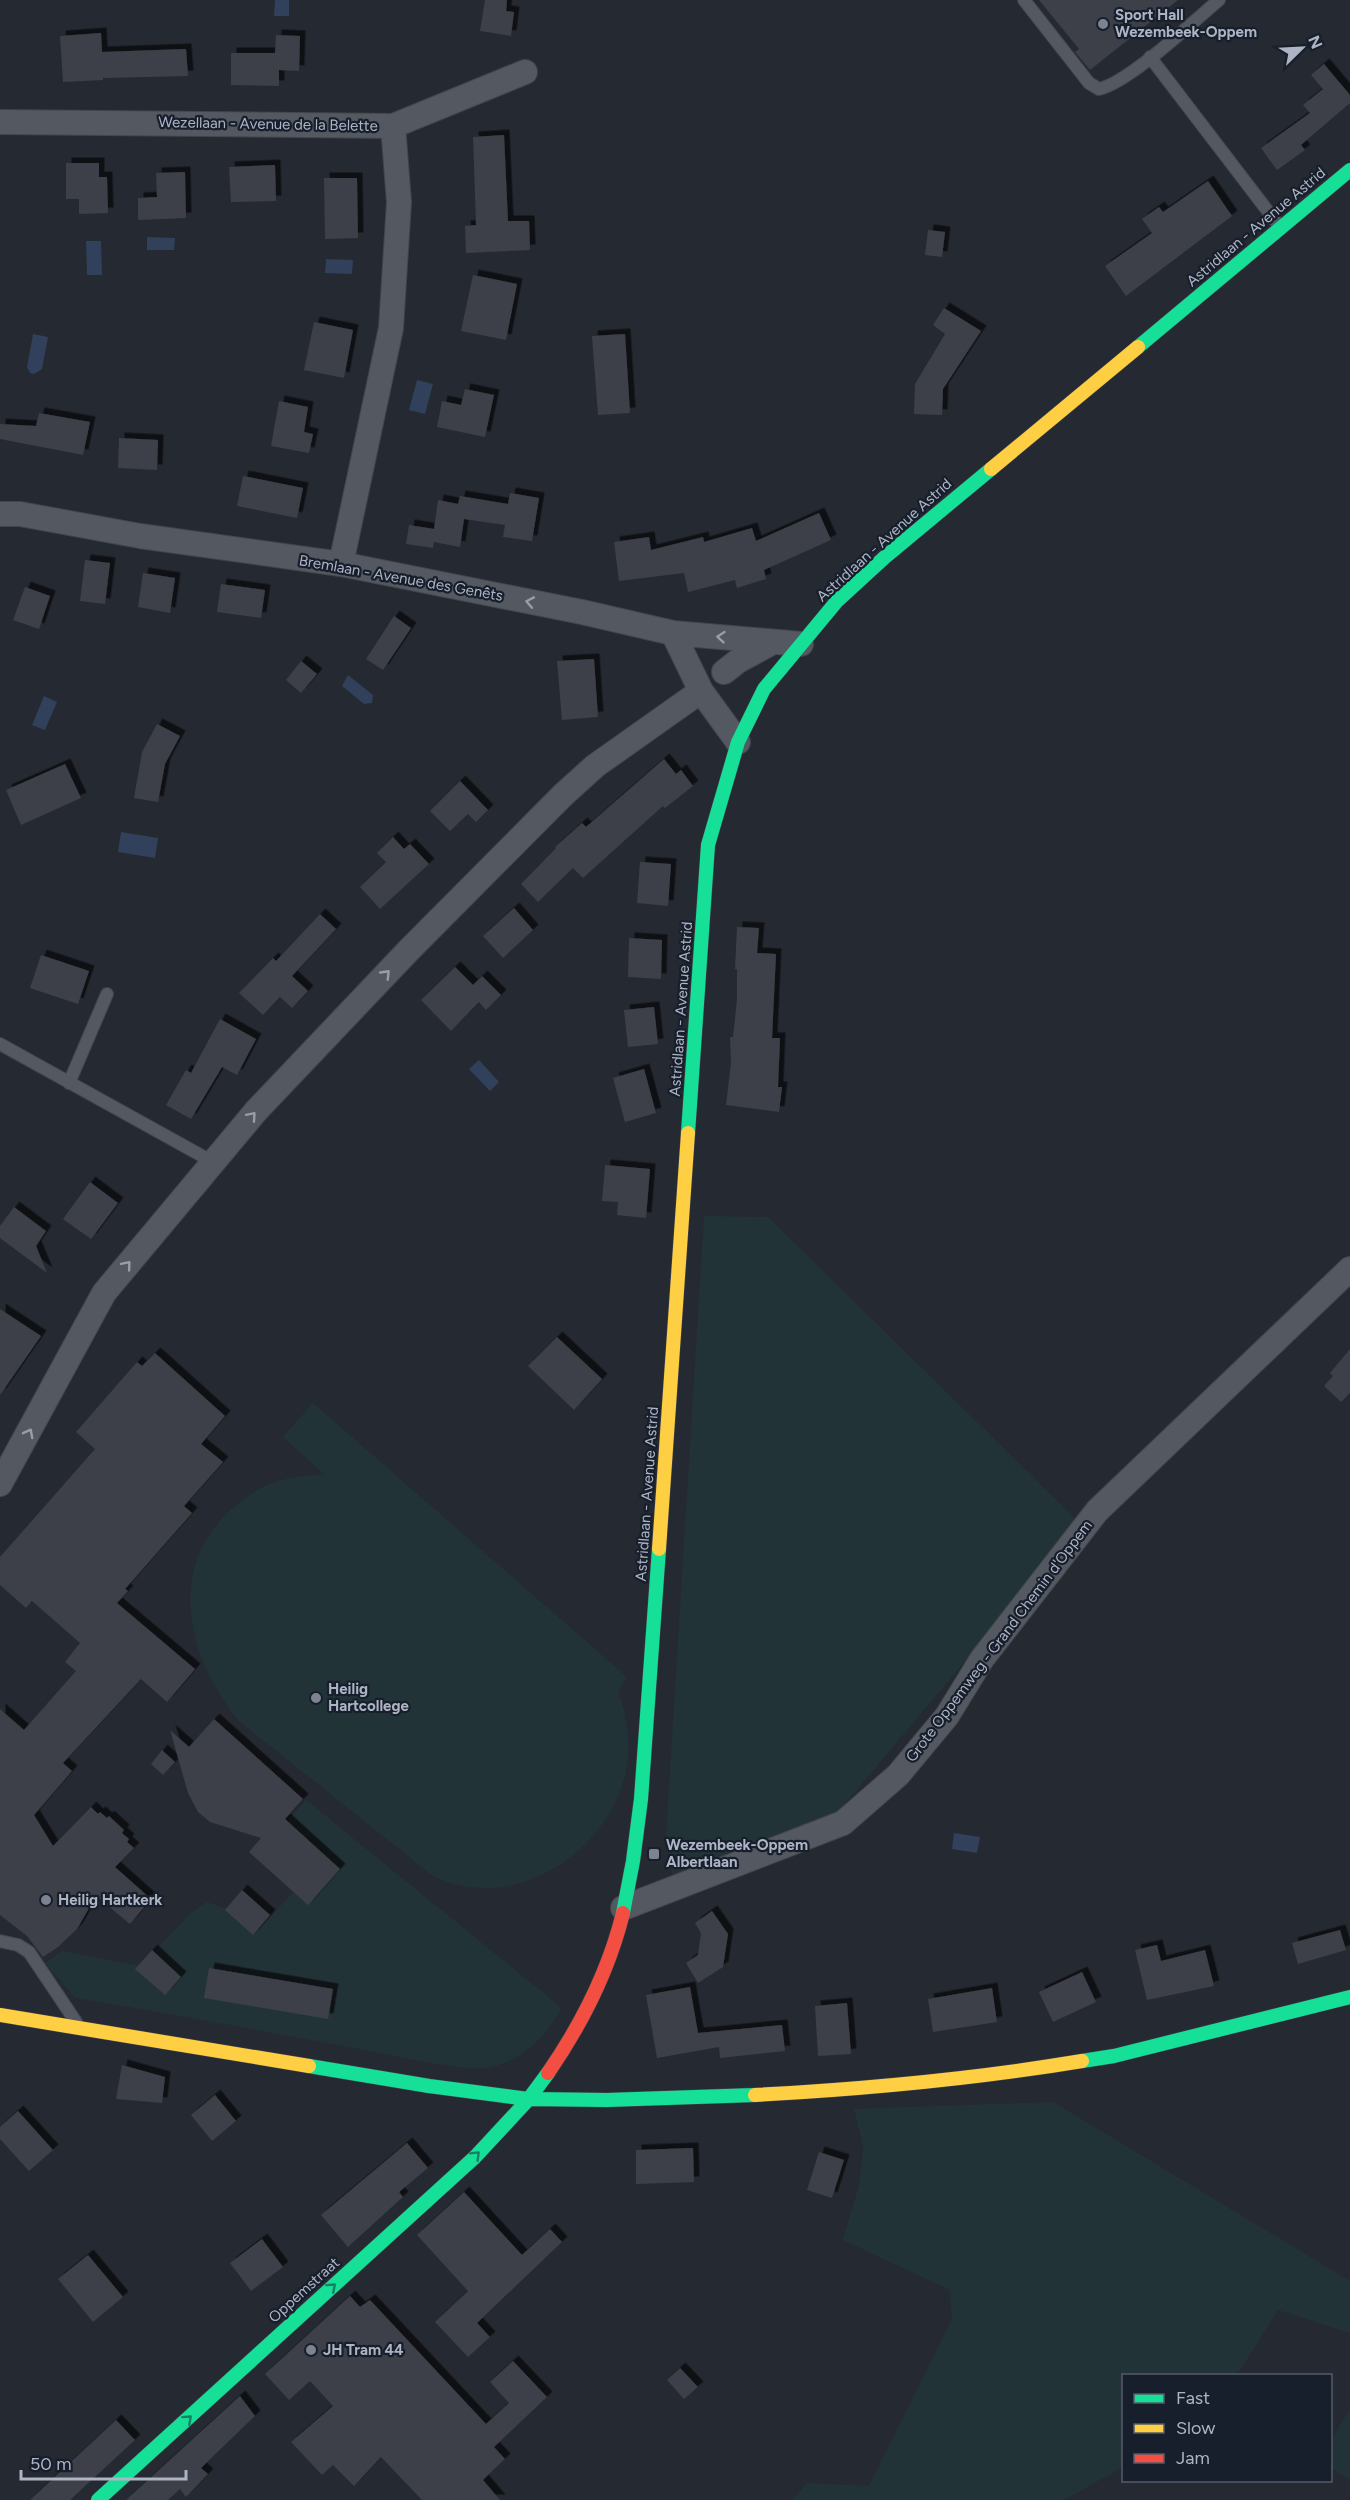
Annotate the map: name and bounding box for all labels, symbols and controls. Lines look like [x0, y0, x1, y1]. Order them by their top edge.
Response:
place label: Sport Hall Wezembeek-Oppem [1115, 6, 1257, 41]
marker: Sport Hall Wezembeek-Oppem [1096, 17, 1110, 31]
north arrow [1272, 18, 1332, 78]
text: N [1304, 33, 1326, 52]
street label: Wezellaan - Avenue de la Belette [158, 113, 378, 135]
street label: Astridlaan - Avenue Astrid [1183, 164, 1329, 290]
street label: Astridlaan - Avenue Astrid [813, 475, 955, 605]
street label: Bremlaan - Avenue des Genêts [298, 551, 504, 605]
one-way arrow [525, 596, 535, 609]
one-way arrow [717, 631, 726, 644]
street label: Astridlaan - Avenue Astrid [666, 921, 696, 1097]
one-way arrow [379, 970, 390, 981]
one-way arrow [245, 1111, 256, 1122]
one-way arrow [120, 1261, 131, 1272]
street label: Astridlaan - Avenue Astrid [632, 1406, 662, 1582]
one-way arrow [22, 1428, 33, 1439]
street label: Grote Oppemweg - Grand Chemin d'Oppem [902, 1517, 1096, 1765]
place label: Heilig Hartcollege [328, 1680, 409, 1715]
marker: Heilig Hartcollege [309, 1691, 323, 1705]
place label: Wezembeek-Oppem Albertlaan [666, 1836, 808, 1871]
marker: Wezembeek-Oppem Albertlaan [647, 1847, 661, 1861]
place label: Heilig Hartkerk [58, 1891, 162, 1909]
marker: Heilig Hartkerk [39, 1893, 53, 1907]
one-way arrow [468, 2152, 479, 2163]
street label: Oppemstraat [265, 2253, 343, 2326]
one-way arrow [325, 2283, 336, 2294]
place label: JH Tram 44 [323, 2341, 404, 2359]
marker: JH Tram 44 [304, 2343, 318, 2357]
legend [1122, 2374, 1332, 2482]
text: Fast [1176, 2387, 1210, 2409]
one-way arrow [181, 2415, 192, 2426]
text: Slow [1176, 2417, 1215, 2439]
scale bar [21, 2443, 186, 2481]
text: Jam [1176, 2447, 1210, 2469]
text: 50 m [30, 2453, 72, 2475]

